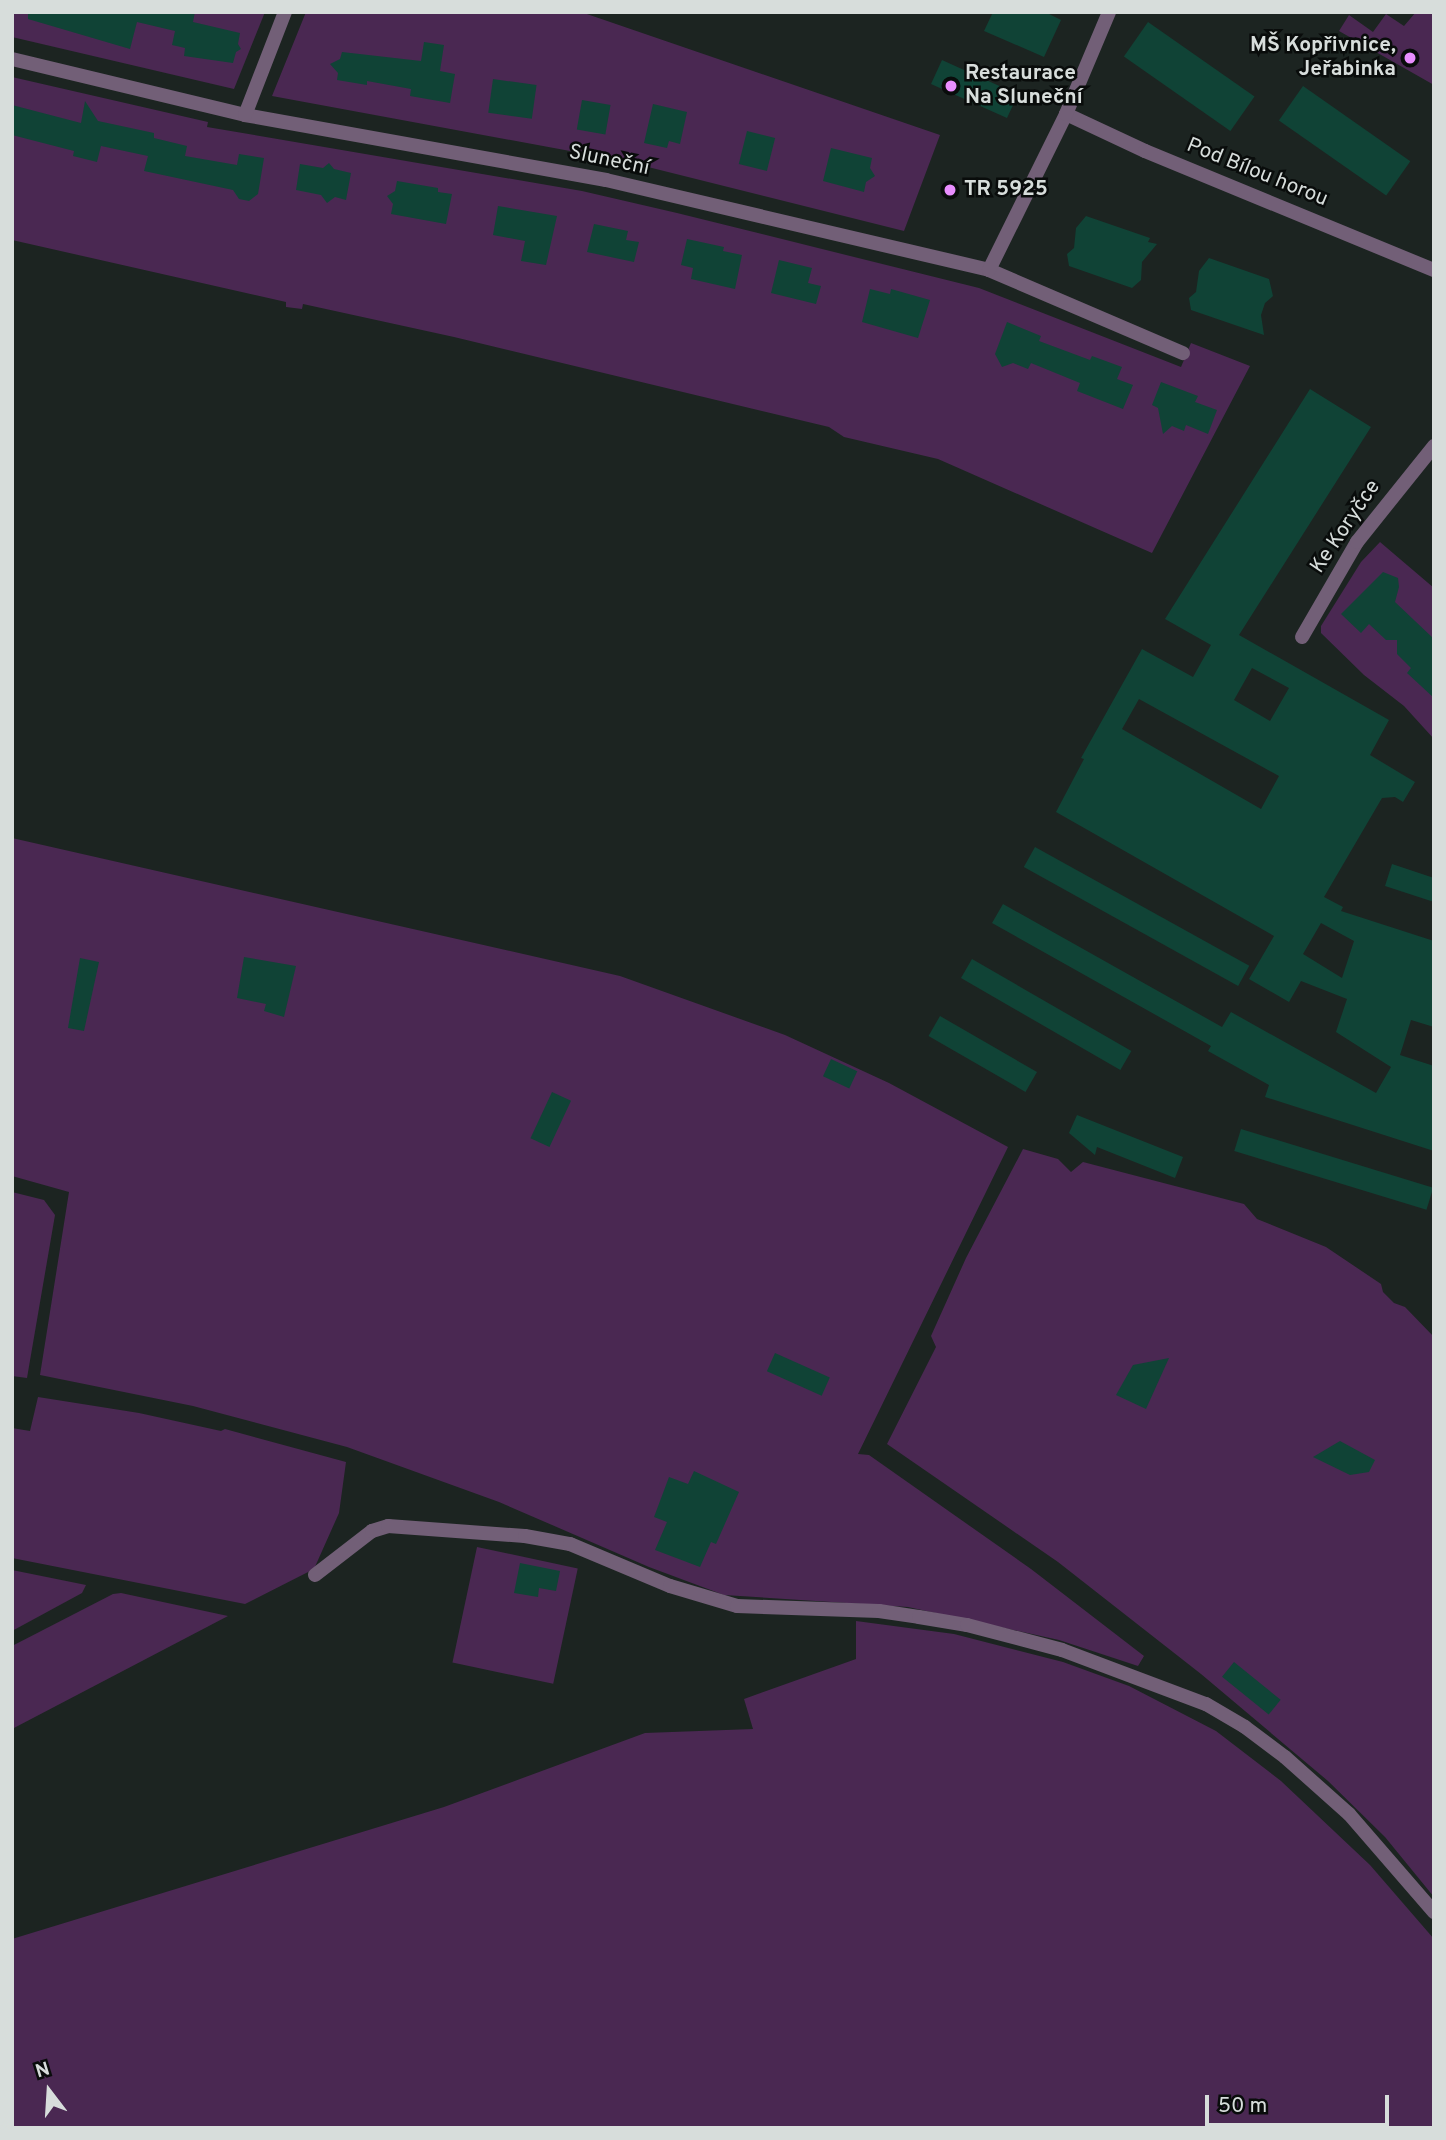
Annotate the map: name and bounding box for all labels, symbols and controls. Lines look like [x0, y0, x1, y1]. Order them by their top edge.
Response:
place label: MŠ Kopřivnice, Jeřabinka [1250, 33, 1396, 83]
marker: MŠ Kopřivnice, Jeřabinka [1402, 50, 1418, 66]
place label: Restaurace Na Sluneční [965, 61, 1083, 111]
marker: Restaurace Na Sluneční [943, 78, 959, 94]
street label: Pod Bílou horou [1183, 133, 1331, 213]
street label: Sluneční [566, 140, 652, 182]
place label: TR 5925 [964, 177, 1048, 203]
marker: TR 5925 [942, 182, 958, 198]
street label: Ke Koryčce [1306, 476, 1386, 578]
north arrow [14, 2056, 84, 2126]
text: N [33, 2057, 53, 2084]
scale bar [1208, 2080, 1392, 2124]
text: 50 m [1218, 2093, 1267, 2120]

